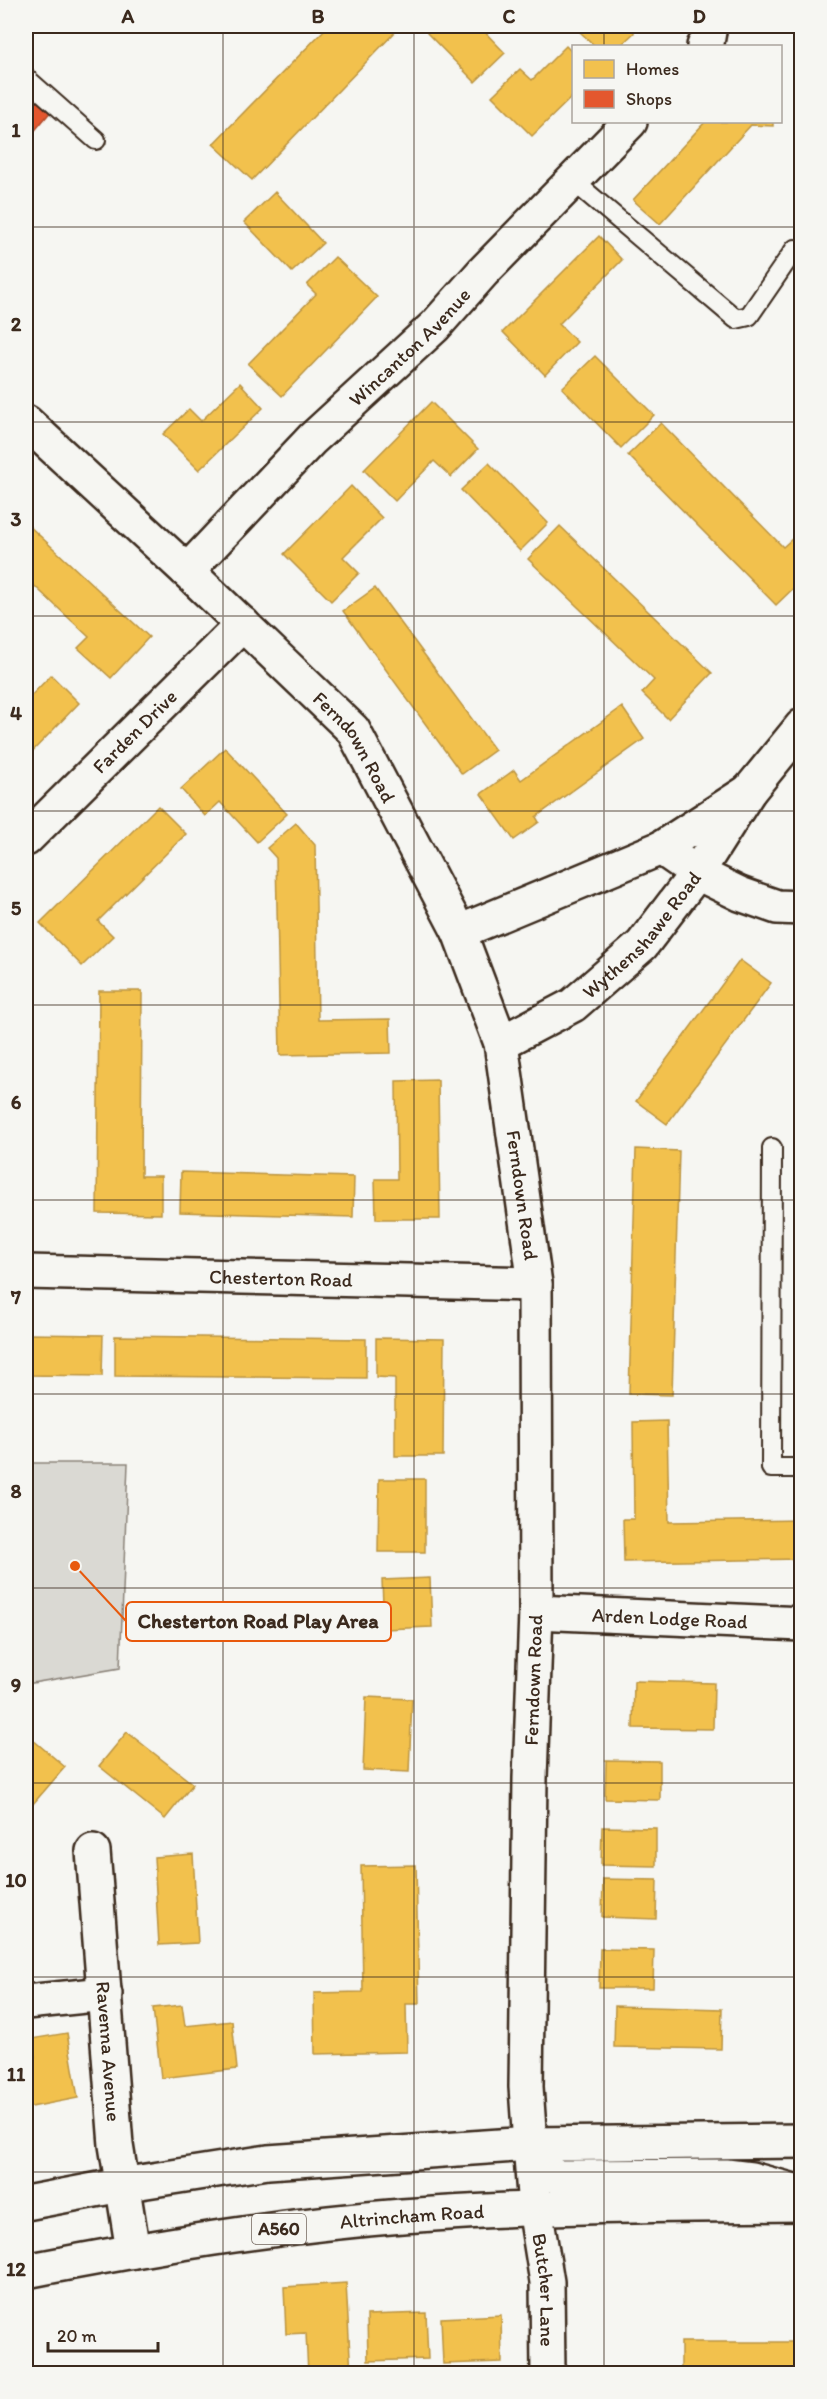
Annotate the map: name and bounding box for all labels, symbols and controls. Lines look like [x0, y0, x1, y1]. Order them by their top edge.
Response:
text: A [121, 4, 135, 28]
text: B [312, 4, 325, 28]
text: C [503, 4, 516, 28]
text: D [692, 4, 706, 28]
legend [572, 45, 782, 123]
text: Homes [626, 58, 679, 80]
text: Shops [626, 88, 672, 110]
text: 1 [11, 118, 21, 142]
street label: Wincanton Avenue [344, 283, 475, 411]
text: 2 [11, 312, 22, 336]
text: 3 [11, 507, 22, 531]
street label: Farden Drive [87, 684, 182, 778]
street label: Ferndown Road [308, 686, 401, 807]
text: 4 [10, 701, 22, 725]
street label: Wythenshawe Road [577, 866, 706, 1004]
text: 5 [11, 896, 22, 920]
text: 6 [11, 1090, 22, 1114]
street label: Ferndown Road [501, 1129, 544, 1262]
street label: Chesterton Road [209, 1264, 353, 1292]
text: 7 [10, 1285, 21, 1309]
text: 8 [11, 1479, 22, 1503]
callout: Chesterton Road Play Area [126, 1602, 391, 1641]
street label: Arden Lodge Road [591, 1603, 748, 1634]
text: Chesterton Road Play Area [137, 1608, 379, 1634]
street label: Ferndown Road [519, 1614, 547, 1746]
text: 9 [11, 1673, 21, 1697]
text: 10 [5, 1868, 27, 1892]
street label: Ravenna Avenue [91, 1980, 126, 2122]
text: 11 [7, 2062, 26, 2086]
street label: Altrincham Road [338, 2199, 485, 2234]
road number: A560 [252, 2214, 306, 2244]
street label: Butcher Lane [527, 2232, 560, 2347]
text: 12 [6, 2257, 26, 2281]
scale bar [48, 2315, 158, 2353]
text: 20 m [57, 2325, 97, 2347]

